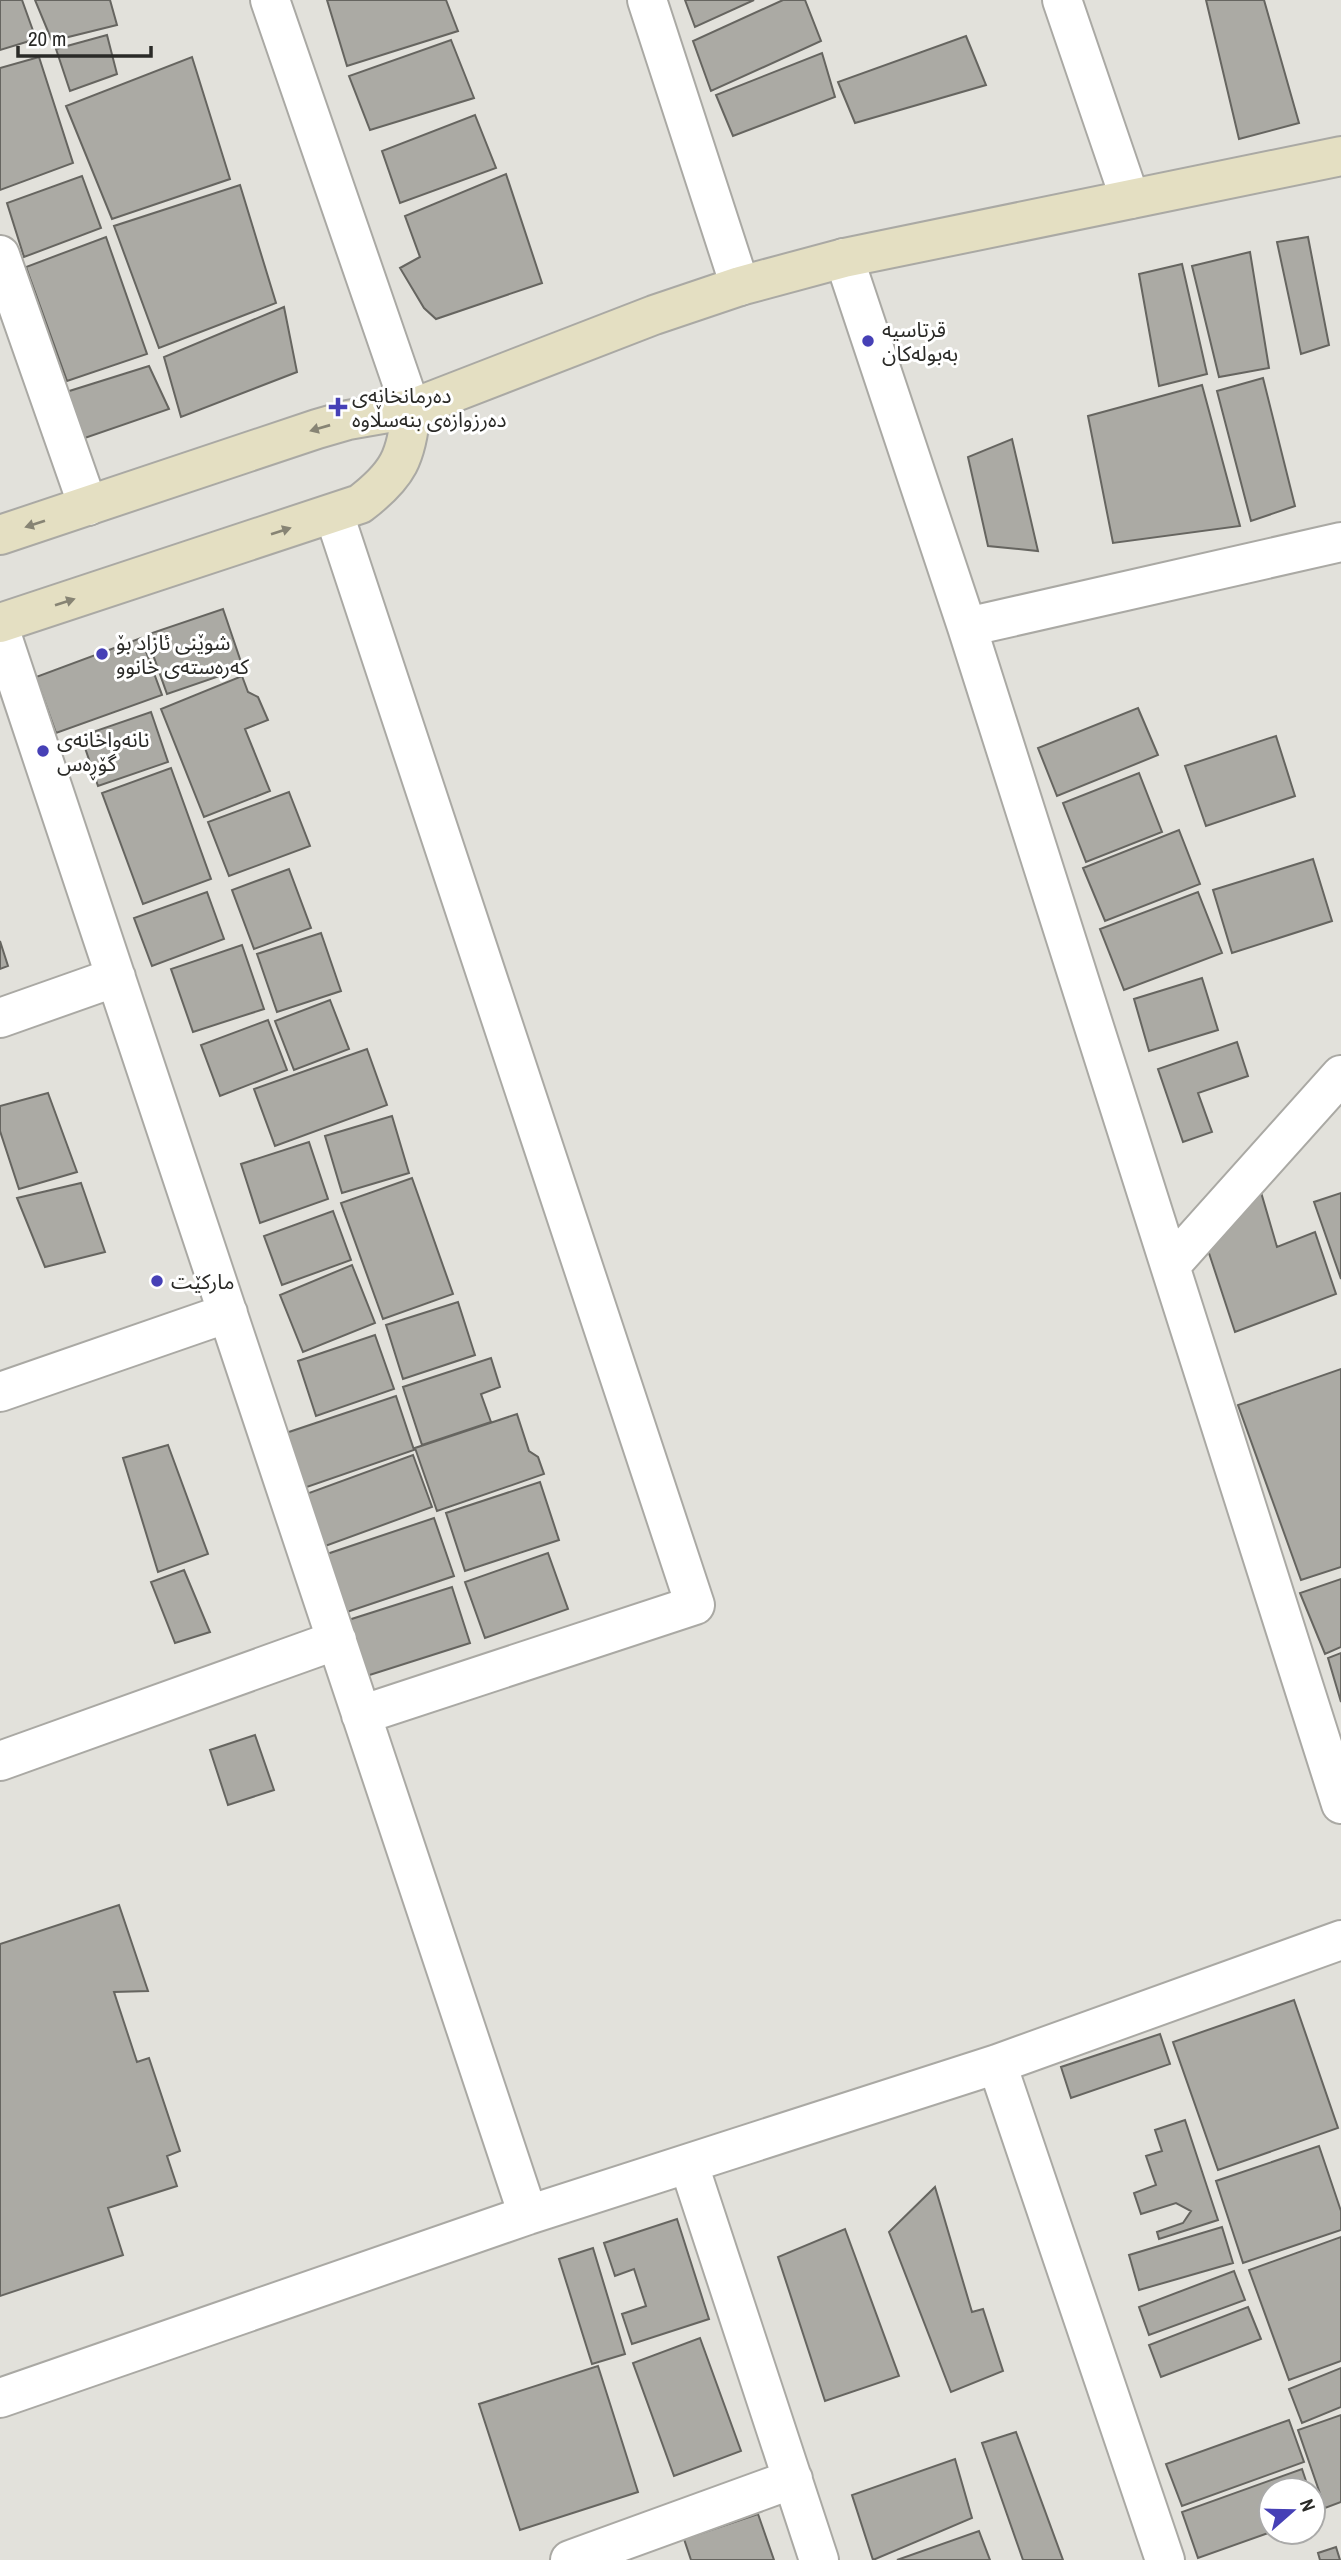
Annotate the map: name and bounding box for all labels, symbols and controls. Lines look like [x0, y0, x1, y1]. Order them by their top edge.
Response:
scale bar [18, 14, 150, 58]
text: 20 m [28, 24, 66, 53]
place label: قرتاسیە بەبولەکان [882, 315, 958, 368]
marker: قرتاسیە بەبولەکان [860, 333, 876, 349]
place label: دەرمانخانەی دەرزوازەی بنەسڵاوە [352, 381, 506, 434]
marker: دەرمانخانەی دەرزوازەی بنەسڵاوە [330, 399, 346, 415]
one-way arrow [309, 424, 330, 434]
one-way arrow [24, 519, 45, 529]
one-way arrow [271, 525, 292, 536]
one-way arrow [54, 596, 75, 607]
place label: شوێنی ئازاد بۆ كەرەستەی خانوو [116, 628, 249, 681]
marker: شوێنی ئازاد بۆ كەرەستەی خانوو [94, 646, 110, 662]
place label: نانەواخانەی گۆڕەس [57, 725, 149, 781]
marker: نانەواخانەی گۆڕەس [35, 743, 51, 759]
place label: ماركێت [171, 1267, 234, 1296]
marker: ماركێت [149, 1273, 165, 1289]
north arrow [1257, 2476, 1327, 2546]
text: N [1294, 2495, 1322, 2515]

